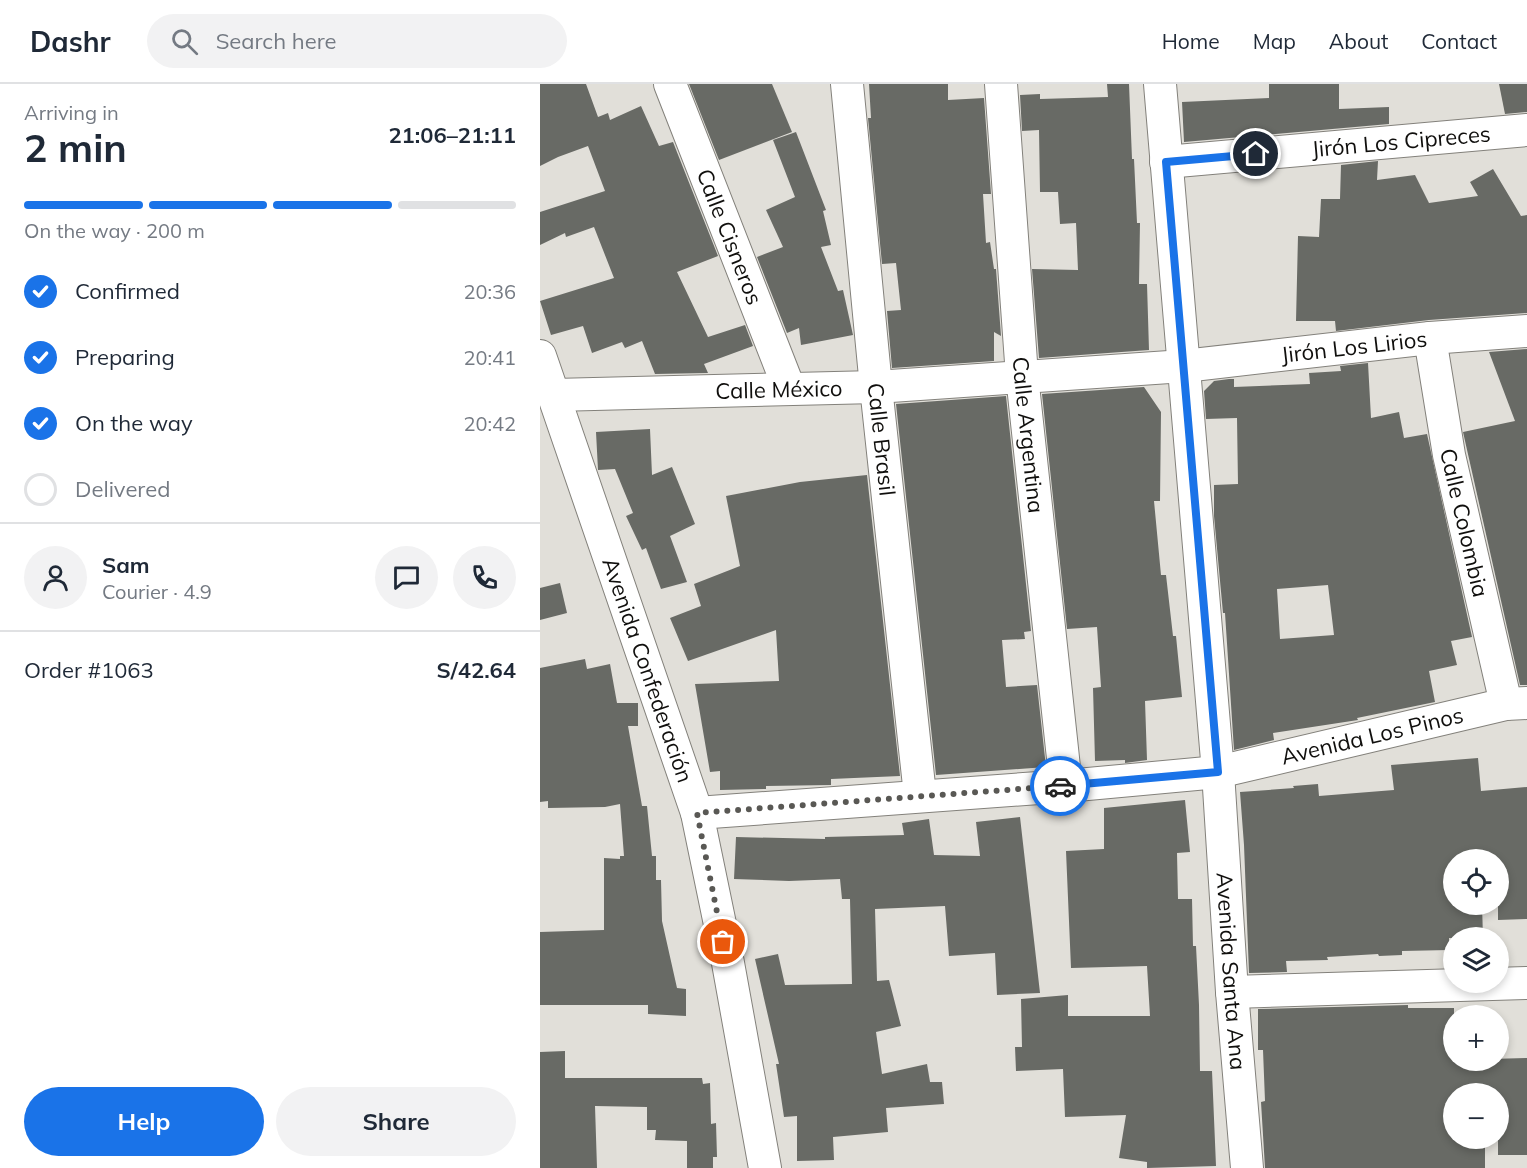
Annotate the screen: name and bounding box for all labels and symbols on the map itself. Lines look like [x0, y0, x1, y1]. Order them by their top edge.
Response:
street label: Jirón Los Cipreces [1310, 119, 1492, 163]
pin [1230, 128, 1281, 179]
street label: Calle Cisneros [691, 165, 769, 309]
street label: Jirón Los Lirios [1280, 324, 1429, 369]
street label: Calle Argentina [1007, 356, 1051, 515]
street label: Calle México [715, 374, 843, 405]
street label: Calle Brasil [862, 381, 902, 497]
street label: Calle Colombia [1434, 446, 1495, 600]
street label: Avenida Confederación [596, 554, 699, 786]
street label: Avenida Los Pinos [1278, 701, 1466, 771]
courier [1030, 756, 1090, 816]
street label: Avenida Santa Ana [1210, 871, 1253, 1071]
pin [697, 916, 748, 967]

